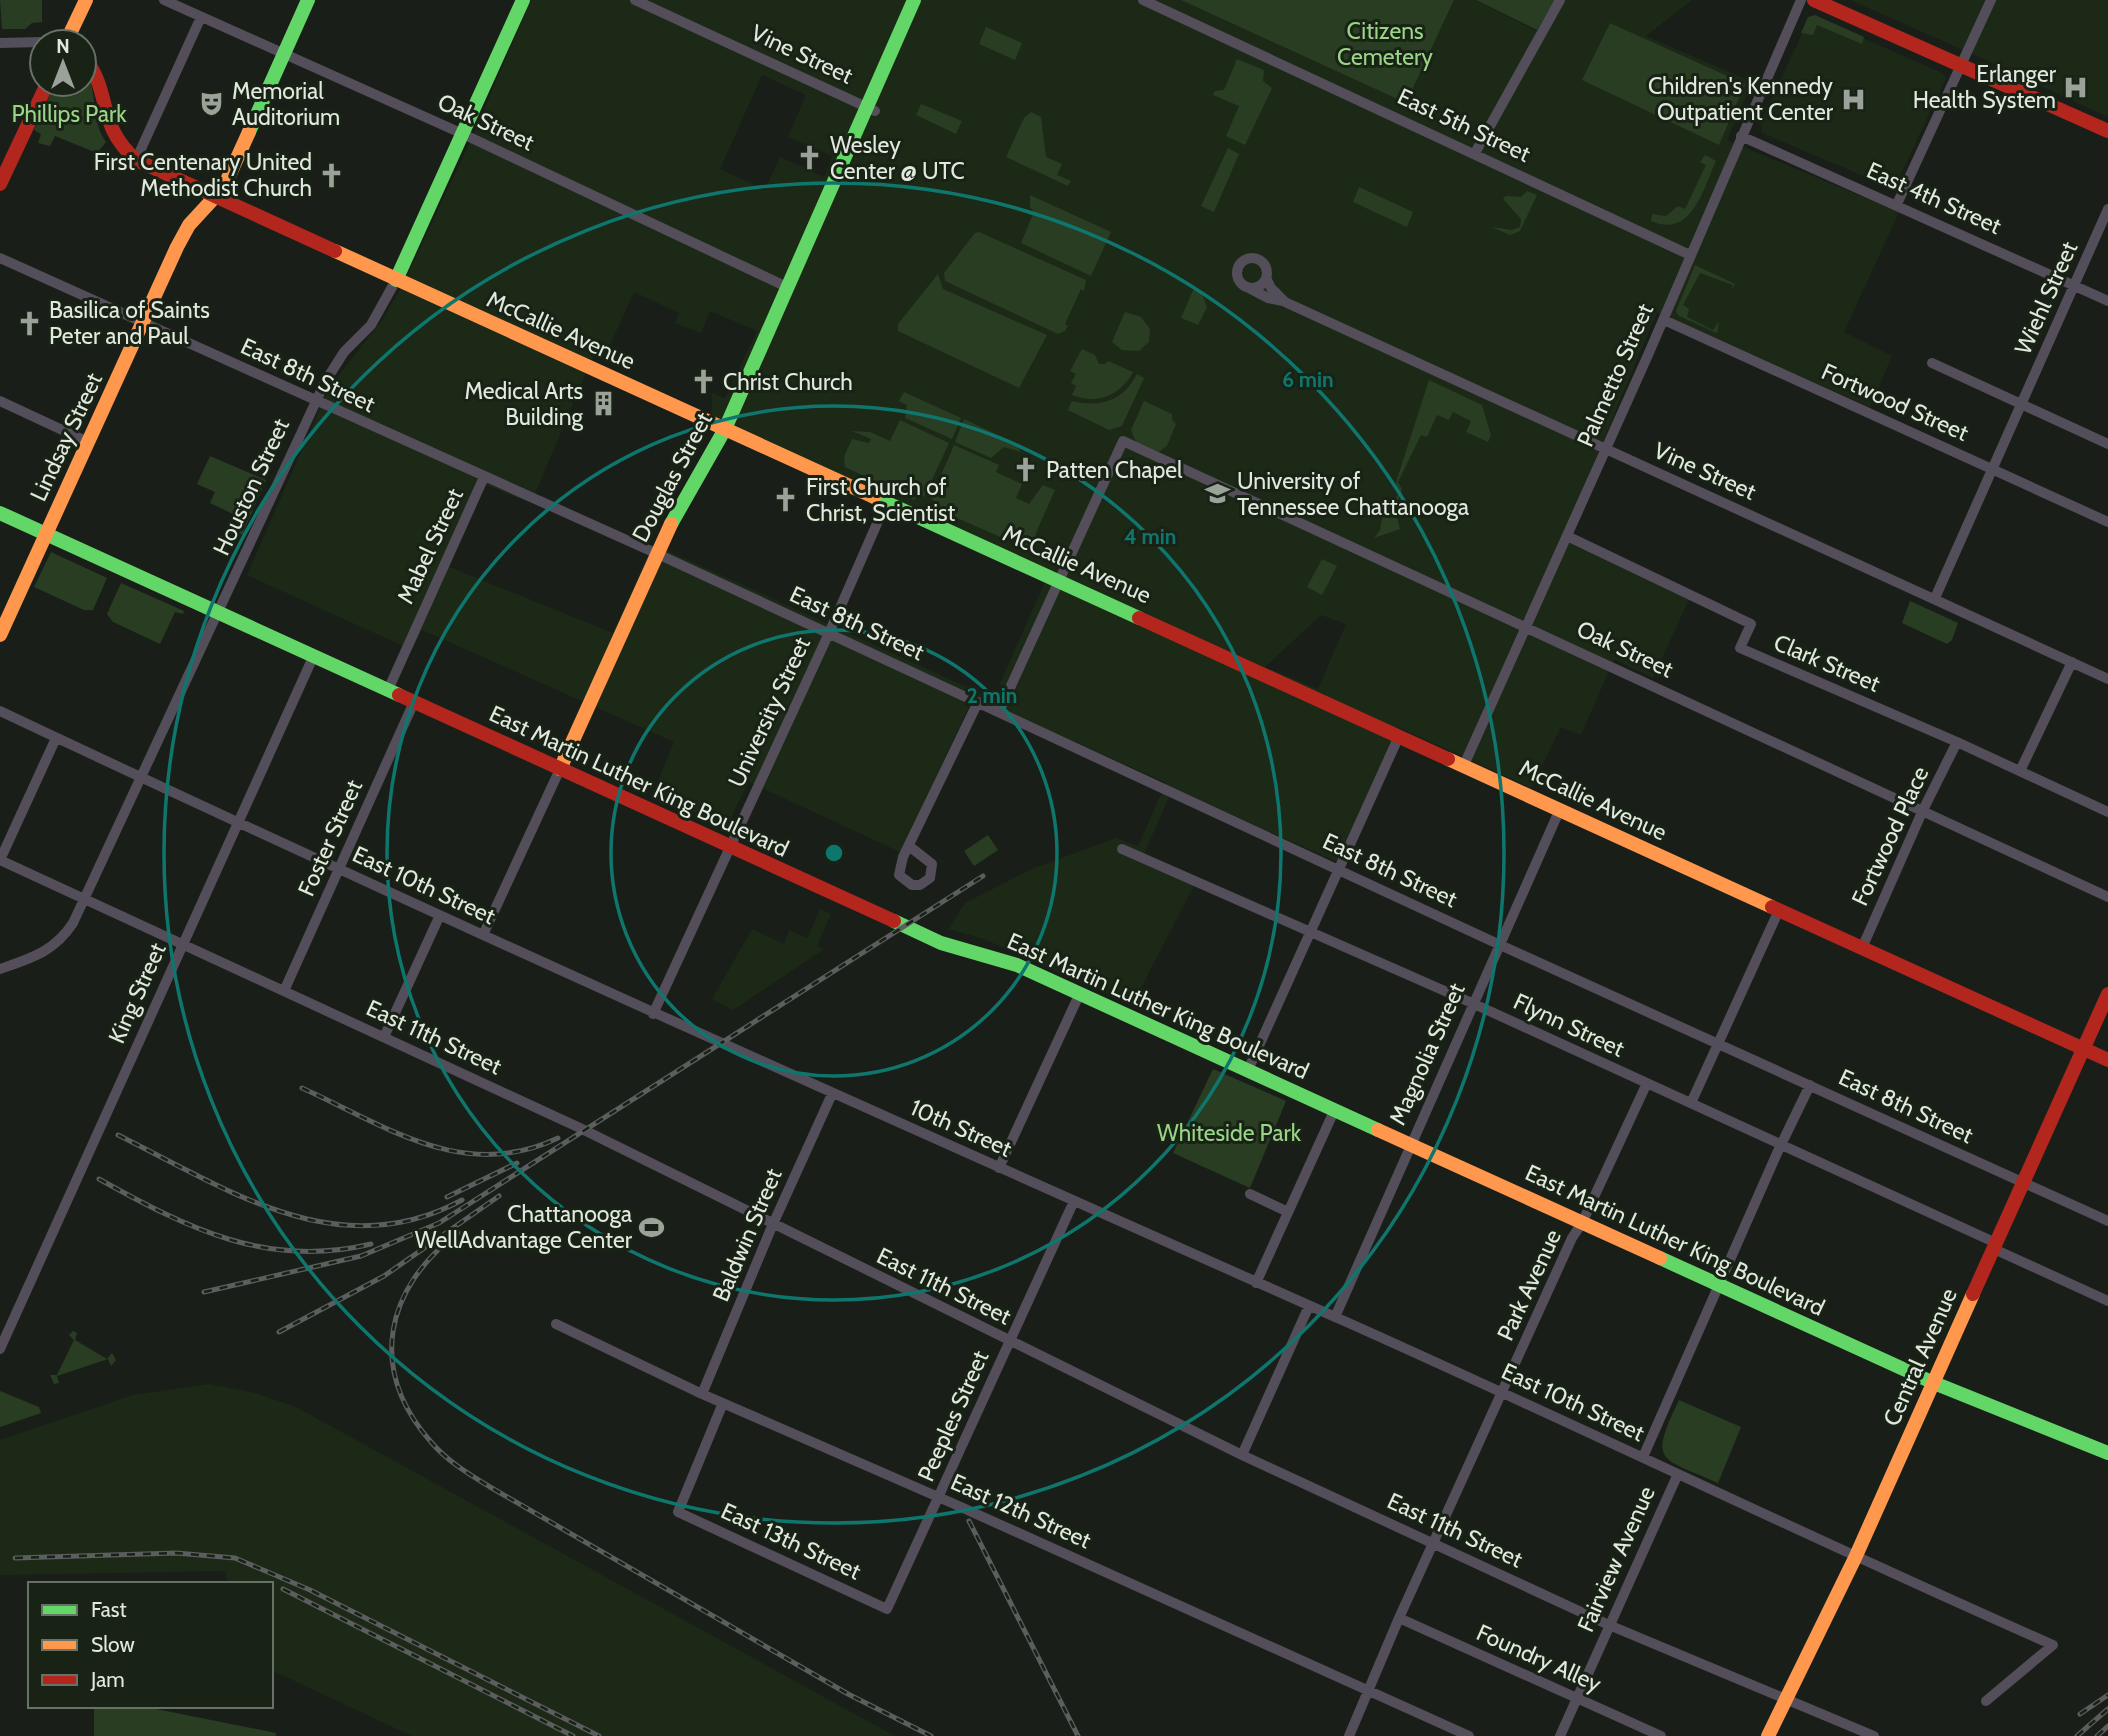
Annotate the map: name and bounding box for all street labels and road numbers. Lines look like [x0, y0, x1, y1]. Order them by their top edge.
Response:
street label: Vine Street [747, 18, 857, 90]
street label: East 5th Street [1393, 82, 1535, 168]
street label: Oak Street [433, 88, 539, 157]
street label: East 4th Street [1863, 156, 2006, 240]
street label: Wiehl Street [2009, 237, 2083, 359]
street label: McCallie Avenue [483, 285, 640, 375]
street label: Palmetto Street [1571, 299, 1659, 451]
street label: East 8th Street [237, 332, 380, 418]
street label: Fortwood Street [1817, 357, 1973, 447]
street label: Lindsay Street [24, 368, 108, 505]
street label: Douglas Street [626, 407, 718, 547]
street label: Houston Street [207, 414, 295, 560]
street label: Vine Street [1650, 436, 1761, 506]
street label: Mabel Street [391, 484, 469, 608]
street label: McCallie Avenue [999, 519, 1156, 609]
street label: East 8th Street [786, 580, 929, 666]
street label: Oak Street [1572, 615, 1678, 684]
street label: Clark Street [1770, 628, 1884, 698]
street label: University Street [722, 632, 816, 791]
street label: East Martin Luther King Boulevard [485, 699, 793, 863]
street label: McCallie Avenue [1515, 754, 1671, 846]
street label: Fortwood Place [1846, 762, 1934, 910]
street label: Foster Street [292, 775, 368, 900]
street label: East 8th Street [1319, 827, 1462, 913]
street label: East 10th Street [348, 840, 500, 930]
street label: East Martin Luther King Boulevard [1003, 927, 1313, 1085]
street label: King Street [102, 938, 172, 1048]
street label: Magnolia Street [1383, 979, 1471, 1129]
street label: Flynn Street [1509, 987, 1629, 1063]
street label: East 11th Street [362, 994, 506, 1081]
street label: East 8th Street [1835, 1063, 1978, 1149]
street label: 10th Street [906, 1093, 1016, 1163]
street label: East Martin Luther King Boulevard [1521, 1158, 1829, 1322]
street label: Baldwin Street [706, 1164, 788, 1306]
street label: Park Avenue [1491, 1225, 1567, 1345]
street label: East 11th Street [872, 1241, 1016, 1331]
street label: Central Avenue [1877, 1284, 1963, 1430]
street label: Peeples Street [912, 1346, 994, 1486]
street label: East 10th Street [1497, 1357, 1649, 1447]
street label: East 12th Street [947, 1468, 1096, 1554]
street label: Fairview Avenue [1571, 1482, 1661, 1636]
street label: East 11th Street [1383, 1487, 1527, 1574]
street label: East 13th Street [717, 1496, 865, 1586]
street label: Foundry Alley [1472, 1618, 1606, 1698]

